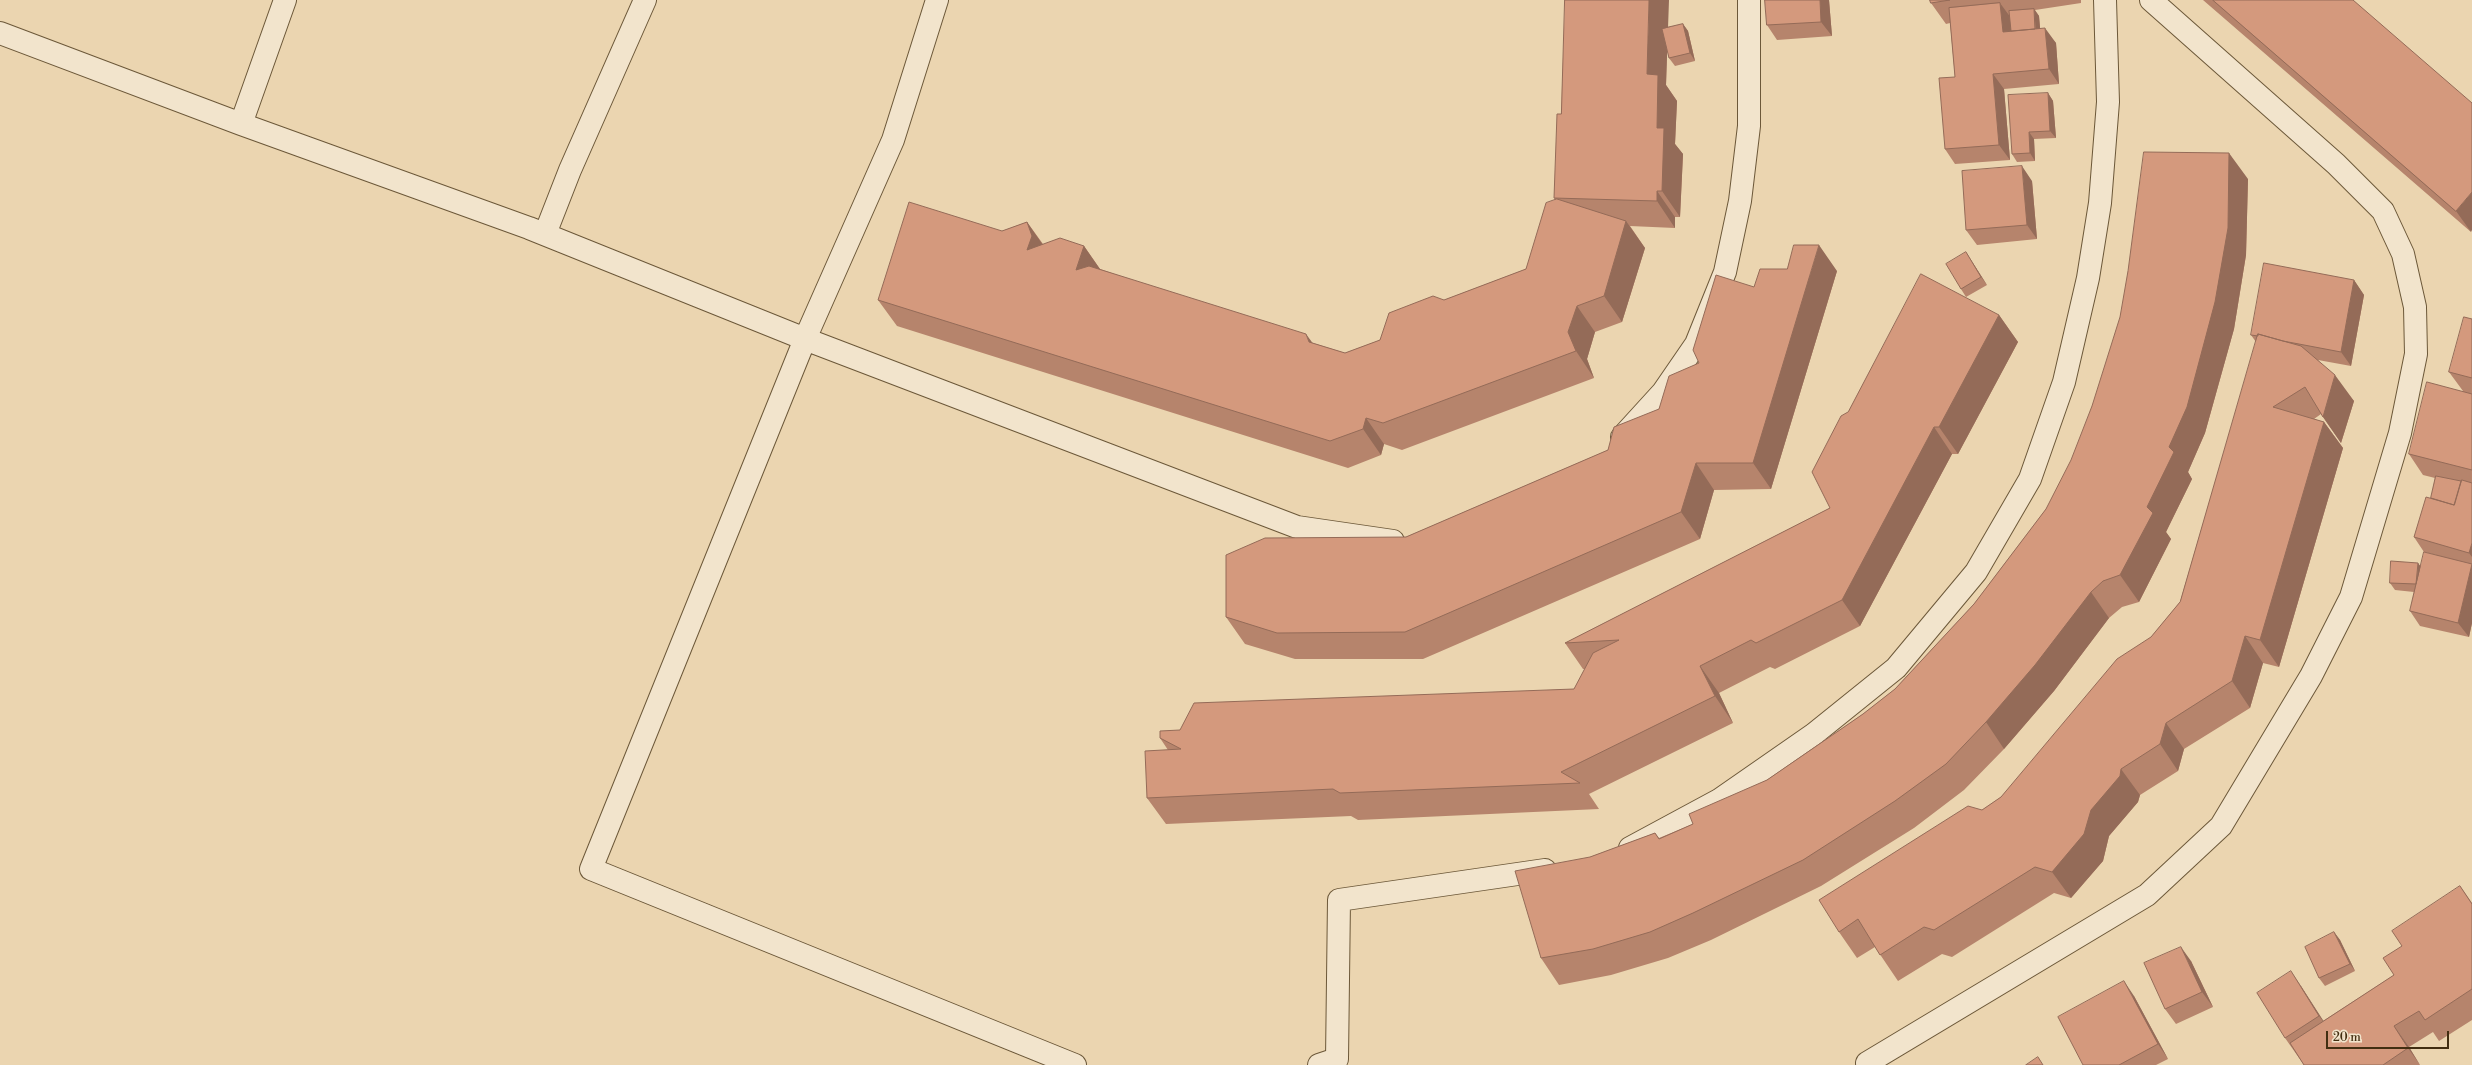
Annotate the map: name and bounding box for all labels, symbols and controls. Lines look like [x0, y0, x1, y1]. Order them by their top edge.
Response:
scale bar [2328, 1023, 2451, 1049]
text: 20 m [2333, 1030, 2361, 1045]

